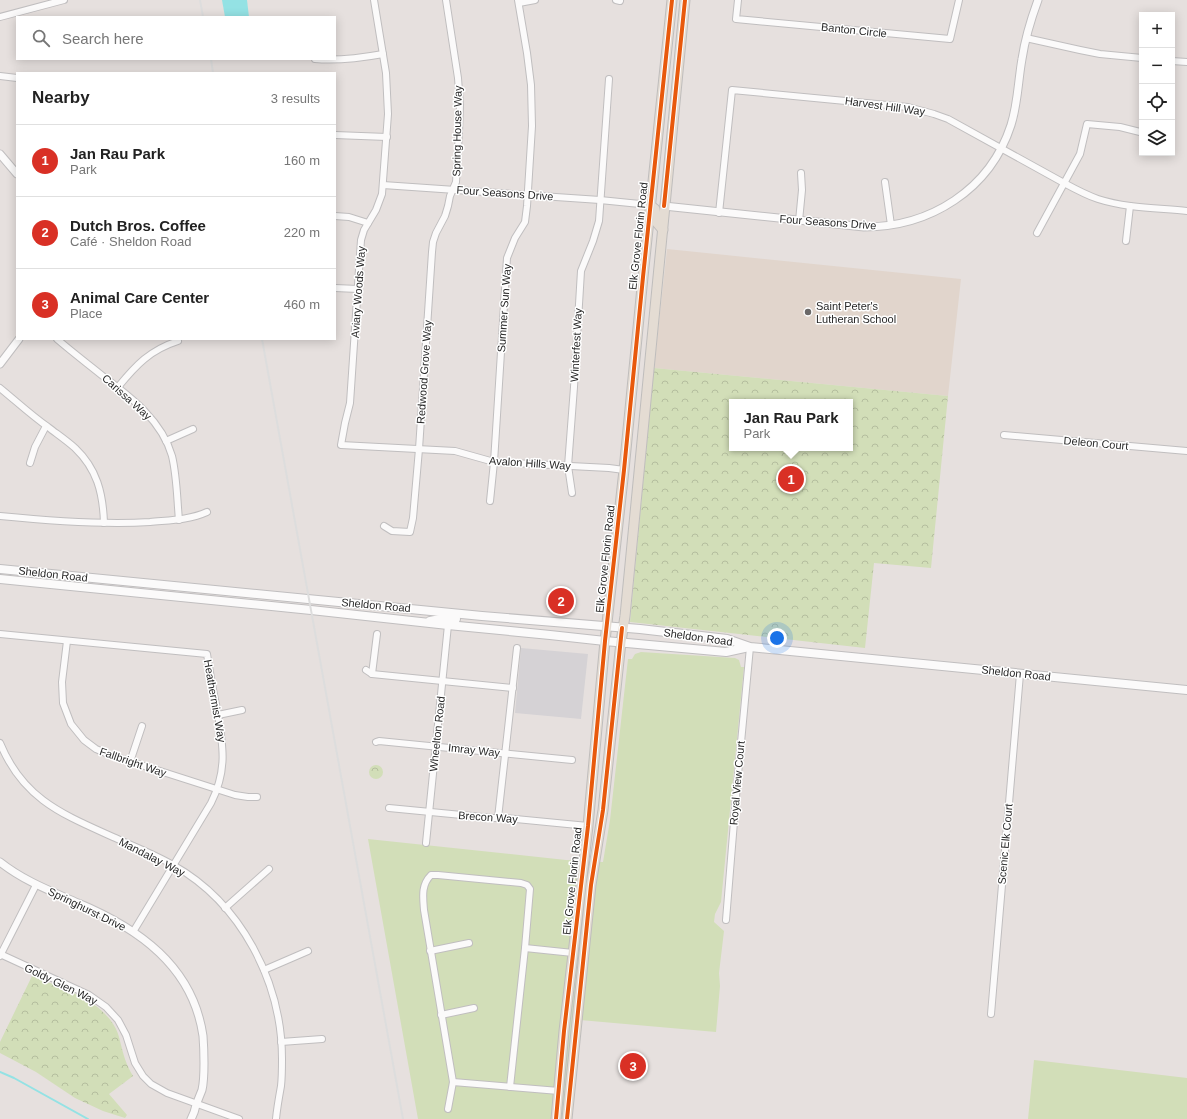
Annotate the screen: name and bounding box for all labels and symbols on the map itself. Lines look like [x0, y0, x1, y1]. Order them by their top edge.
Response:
street label: Banton Circle [821, 21, 887, 39]
street label: Spring House Way [450, 85, 464, 177]
street label: Harvest Hill Way [844, 94, 926, 118]
street label: Elk Grove Florin Road [626, 182, 650, 290]
street label: Four Seasons Drive [456, 184, 554, 202]
street label: Four Seasons Drive [779, 213, 877, 231]
street label: Aviary Woods Way [349, 245, 367, 338]
street label: Summer Sun Way [495, 263, 513, 353]
place label: Saint Peter's Lutheran School [816, 300, 896, 325]
street label: Winterfest Way [568, 307, 584, 382]
marker: Saint Peter's Lutheran School [803, 307, 813, 317]
street label: Redwood Grove Way [414, 319, 434, 424]
street label: Carissa Way [100, 372, 154, 423]
street label: Deleon Court [1063, 434, 1129, 452]
street label: Avalon Hills Way [489, 454, 572, 472]
pin: 1 [778, 464, 804, 494]
street label: Elk Grove Florin Road [593, 505, 617, 613]
street label: Sheldon Road [18, 564, 88, 584]
pin: 2 [548, 586, 574, 616]
street label: Sheldon Road [341, 596, 411, 614]
street label: Sheldon Road [663, 626, 733, 648]
your location [767, 628, 787, 648]
street label: Heathermist Way [202, 659, 228, 744]
street label: Sheldon Road [981, 663, 1051, 683]
street label: Wheelton Road [427, 696, 447, 772]
street label: Royal View Court [727, 740, 747, 826]
street label: Imray Way [447, 741, 501, 759]
street label: Fallbright Way [98, 745, 168, 779]
street label: Scenic Elk Court [995, 803, 1015, 885]
street label: Brecon Way [458, 809, 519, 825]
street label: Elk Grove Florin Road [560, 827, 584, 935]
street label: Mandalay Way [117, 835, 187, 879]
street label: Springhurst Drive [46, 885, 128, 933]
street label: Goldy Glen Way [23, 961, 100, 1007]
pin: 3 [620, 1051, 646, 1081]

